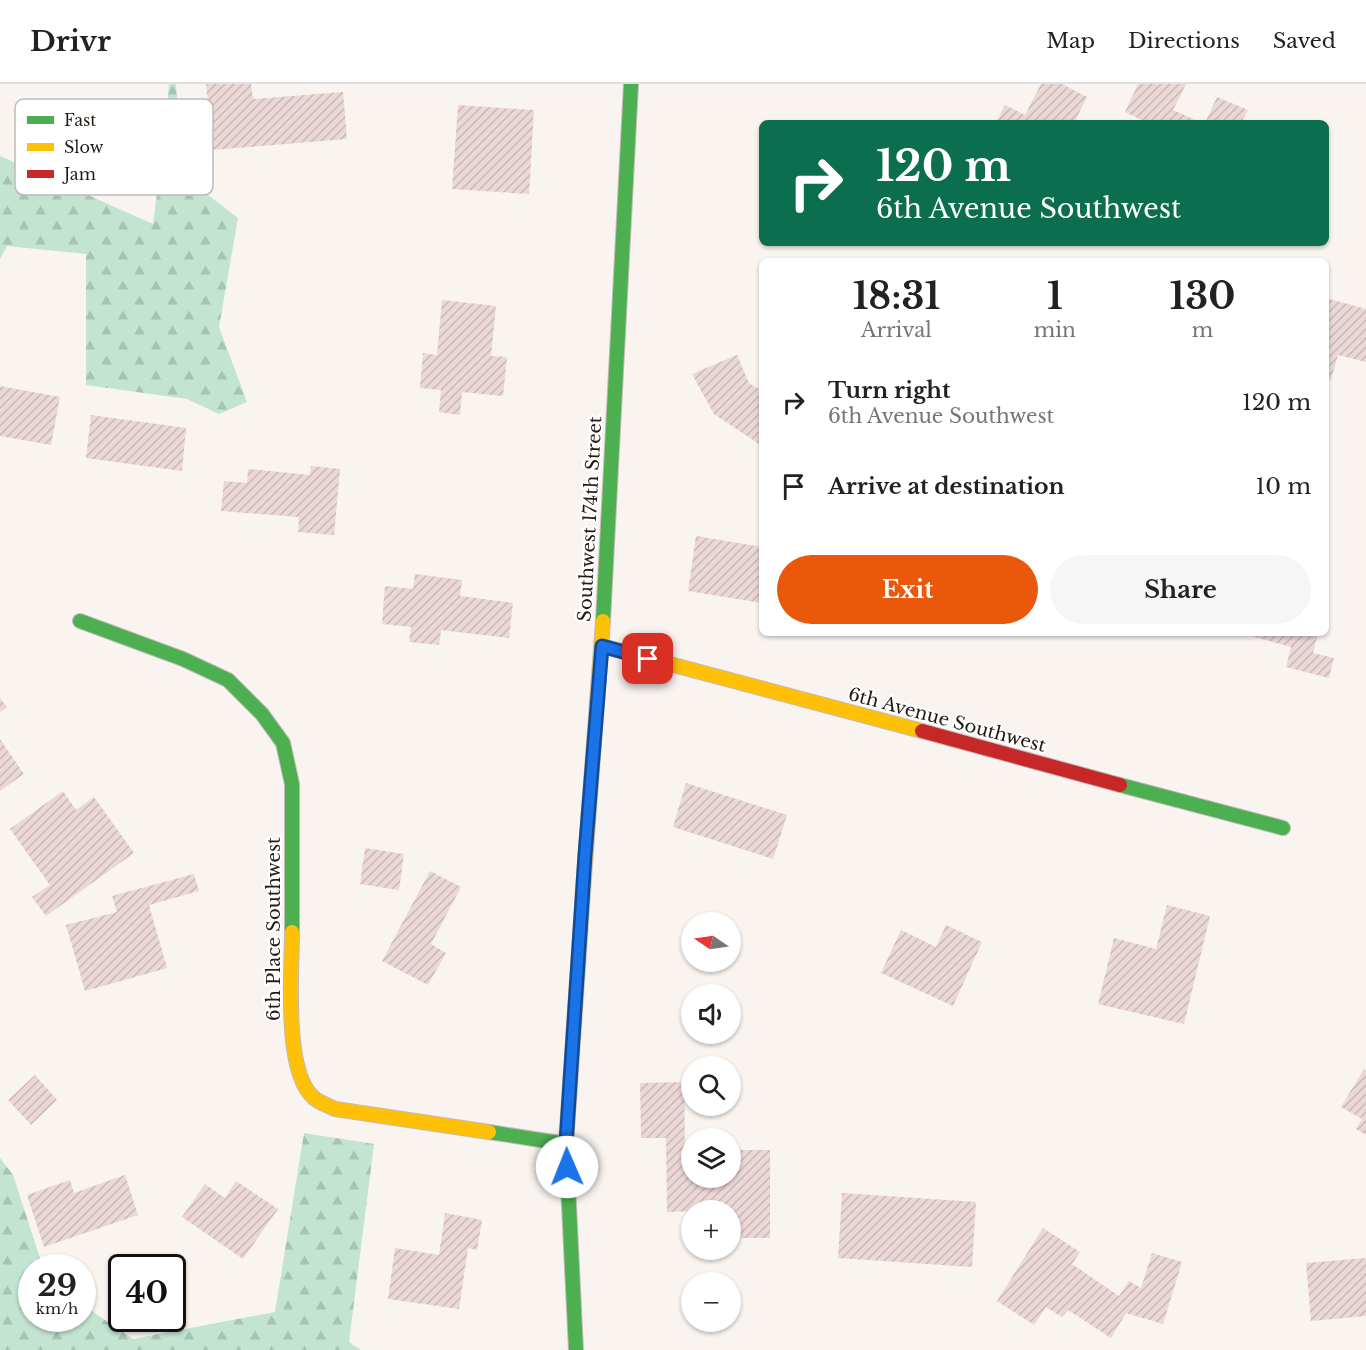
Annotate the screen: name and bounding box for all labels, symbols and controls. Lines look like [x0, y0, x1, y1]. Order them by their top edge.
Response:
text: Drivr [30, 24, 111, 59]
text: Map [1046, 28, 1095, 54]
text: Directions [1128, 28, 1240, 54]
text: Saved [1273, 28, 1336, 54]
legend [15, 99, 213, 195]
text: Fast [64, 110, 96, 130]
text: Slow [64, 137, 104, 157]
text: 120 m [876, 140, 1011, 192]
icon: right [777, 144, 855, 222]
text: Jam [62, 164, 96, 184]
text: 6th Avenue Southwest [876, 192, 1181, 225]
text: 18:31 [853, 274, 940, 319]
text: 1 [1047, 274, 1063, 319]
text: 130 [1170, 274, 1235, 319]
text: Arrival [861, 318, 932, 342]
text: min [1034, 318, 1076, 342]
text: m [1192, 318, 1213, 342]
text: Turn right [828, 377, 950, 404]
icon: right [777, 386, 810, 419]
text: 120 m [1242, 389, 1311, 416]
text: 6th Avenue Southwest [828, 404, 1054, 428]
street label: Southwest 174th Street [574, 416, 606, 622]
icon: arrive [777, 470, 810, 503]
text: Arrive at destination [828, 473, 1065, 500]
text: 10 m [1256, 473, 1311, 500]
button: Exit [777, 555, 1038, 624]
button: Share [1050, 555, 1311, 624]
pin [622, 633, 673, 684]
icon: arrive [631, 642, 664, 675]
street label: 6th Avenue Southwest [846, 683, 1048, 757]
street label: 6th Place Southwest [263, 837, 285, 1021]
north arrow [681, 912, 741, 972]
map controls [681, 912, 741, 1332]
button: sound [681, 984, 741, 1044]
button: search [681, 1056, 741, 1116]
button: layers [681, 1128, 741, 1188]
position arrow [535, 1135, 599, 1199]
button: + [681, 1200, 741, 1260]
speed limit sign: 40 [108, 1254, 186, 1332]
text: 29 [37, 1267, 77, 1304]
button: − [681, 1272, 741, 1332]
text: km/h [36, 1299, 78, 1318]

